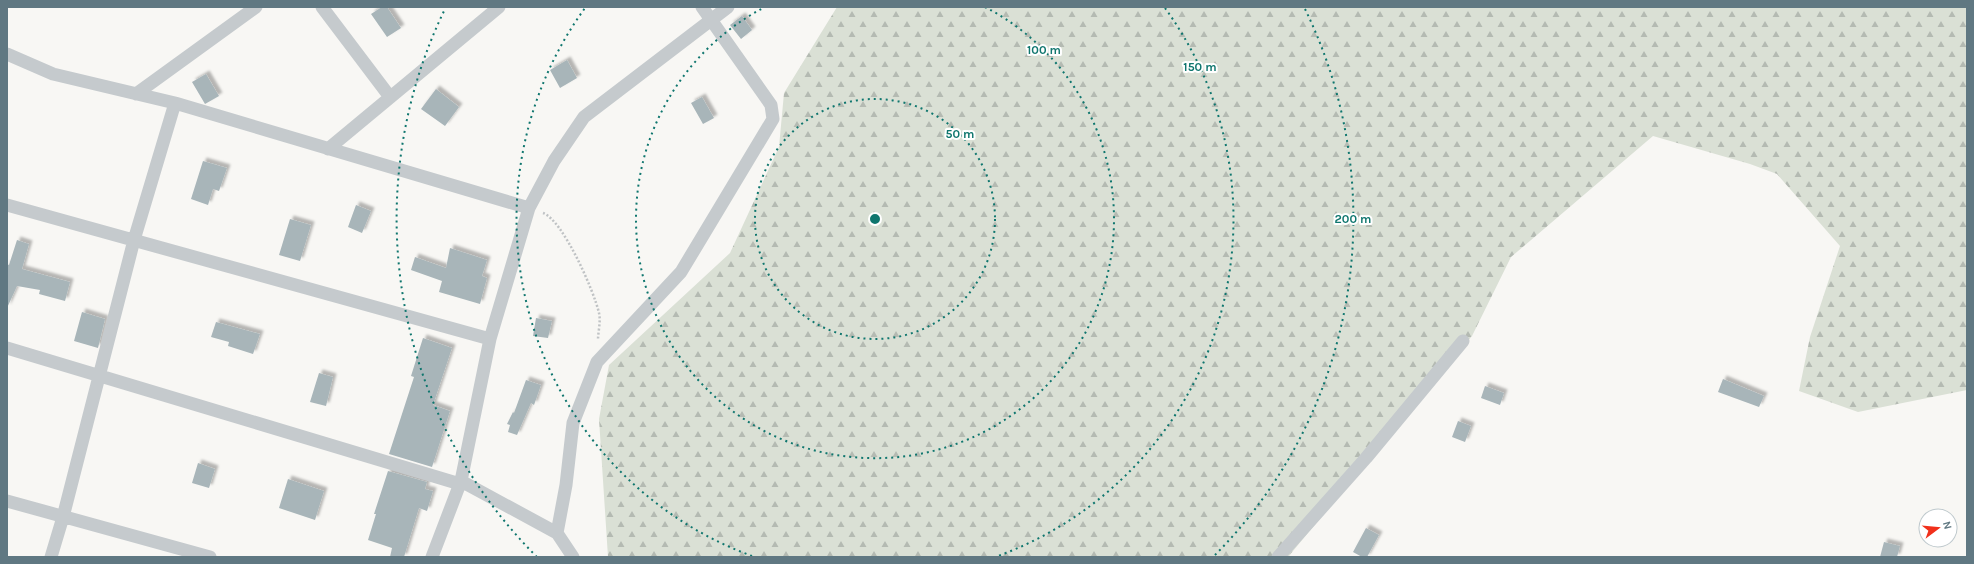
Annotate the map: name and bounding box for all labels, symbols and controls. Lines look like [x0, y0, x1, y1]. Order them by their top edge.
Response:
text: 100 m [1027, 43, 1061, 57]
text: 150 m [1183, 60, 1217, 74]
text: 50 m [946, 127, 975, 141]
centre of rings [868, 212, 882, 226]
text: 200 m [1335, 212, 1371, 226]
north arrow [1918, 508, 1958, 548]
text: N [1940, 520, 1954, 531]

